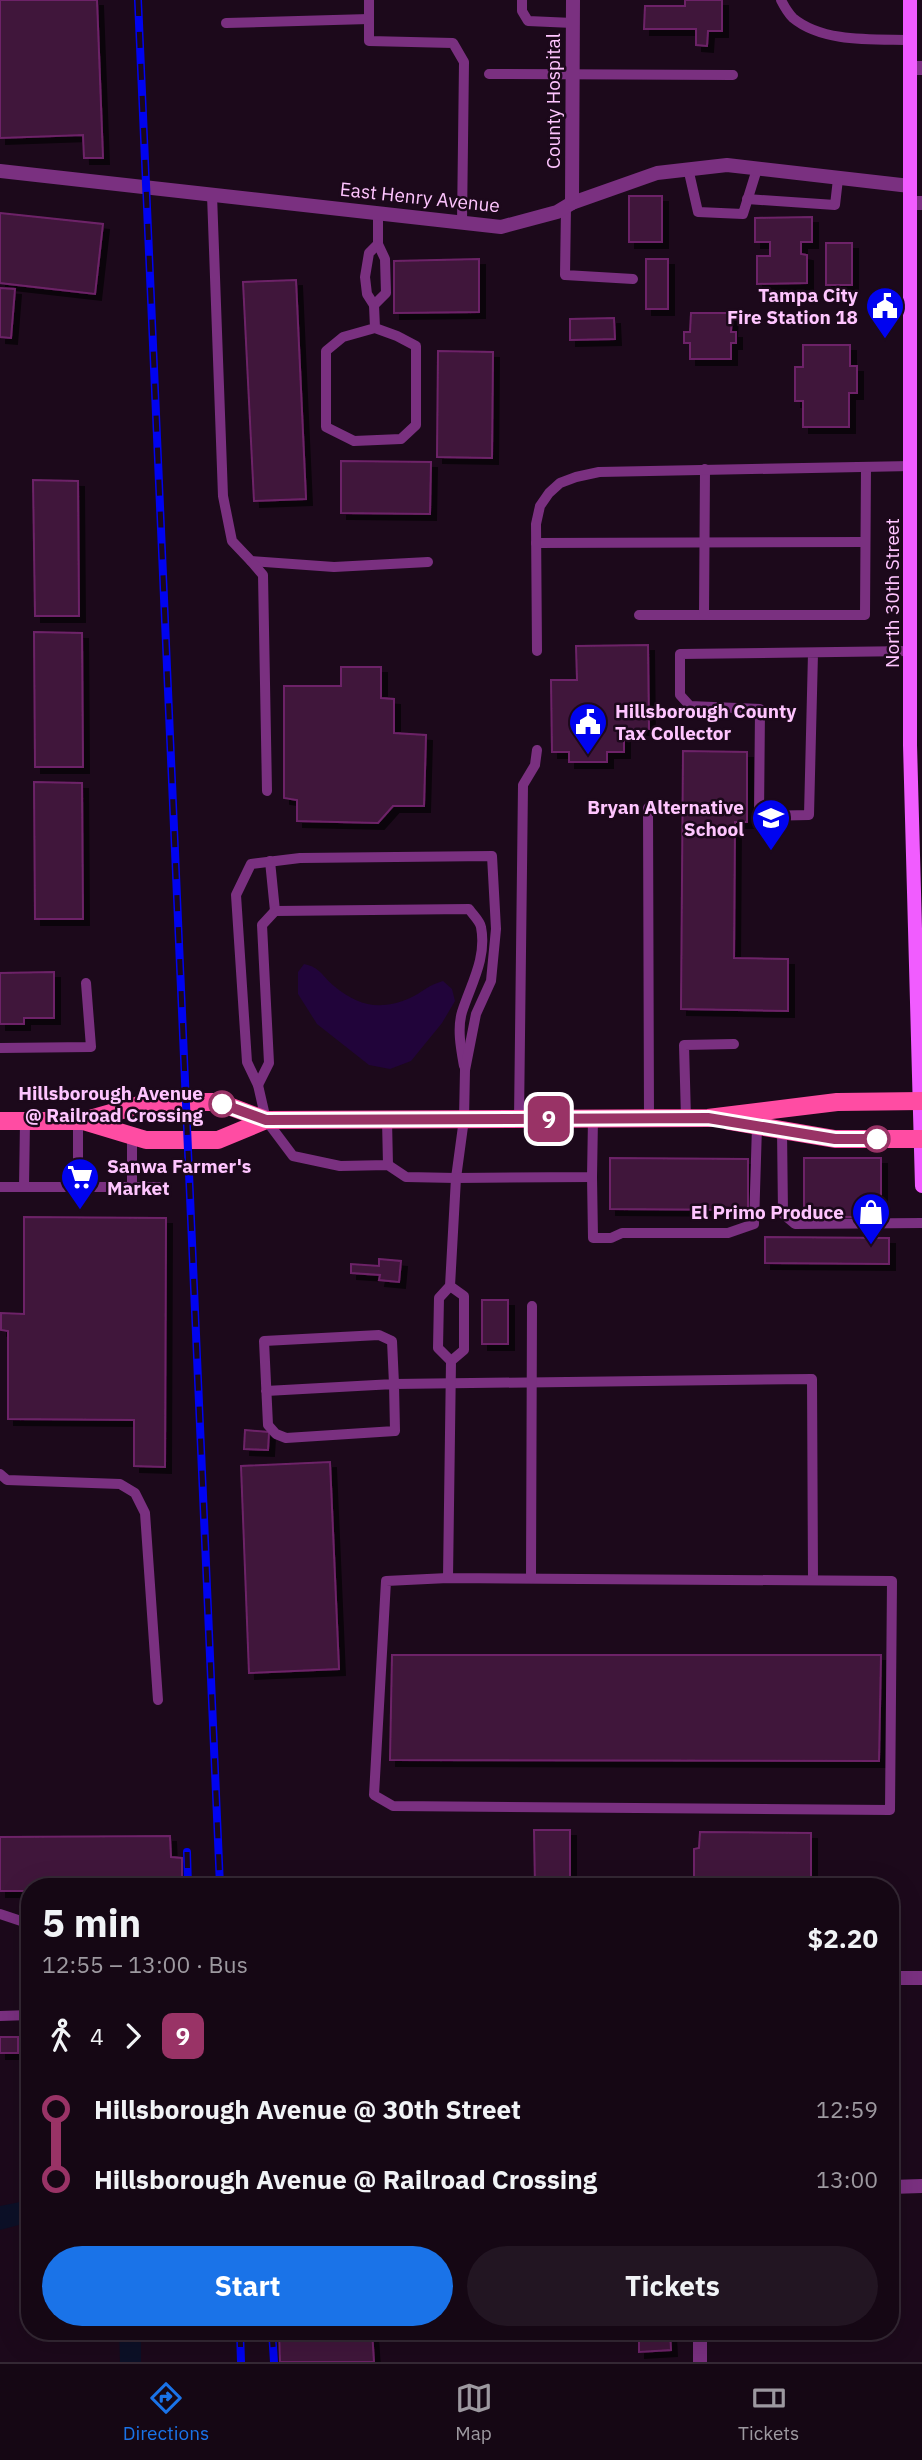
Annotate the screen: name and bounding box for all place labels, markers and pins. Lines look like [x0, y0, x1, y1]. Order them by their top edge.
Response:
place label: Tampa City Fire Station 18 [727, 283, 859, 329]
public building icon: Tampa City Fire Station 18 [864, 285, 906, 340]
place label: Hillsborough County Tax Collector [615, 699, 797, 745]
public building icon: Hillsborough County Tax Collector [567, 701, 609, 756]
place label: Bryan Alternative School [587, 795, 744, 841]
school or university icon: Bryan Alternative School [750, 797, 792, 852]
place label: Hillsborough Avenue @ Railroad Crossing [18, 1081, 204, 1127]
marker: Hillsborough Avenue @ Railroad Crossing [209, 1091, 235, 1117]
unlabelled marker [864, 1126, 890, 1152]
place label: Sanwa Farmer's Market [107, 1154, 251, 1200]
supermarket icon: Sanwa Farmer's Market [59, 1156, 101, 1211]
shop icon: El Primo Produce [850, 1191, 892, 1246]
place label: El Primo Produce [691, 1200, 844, 1224]

